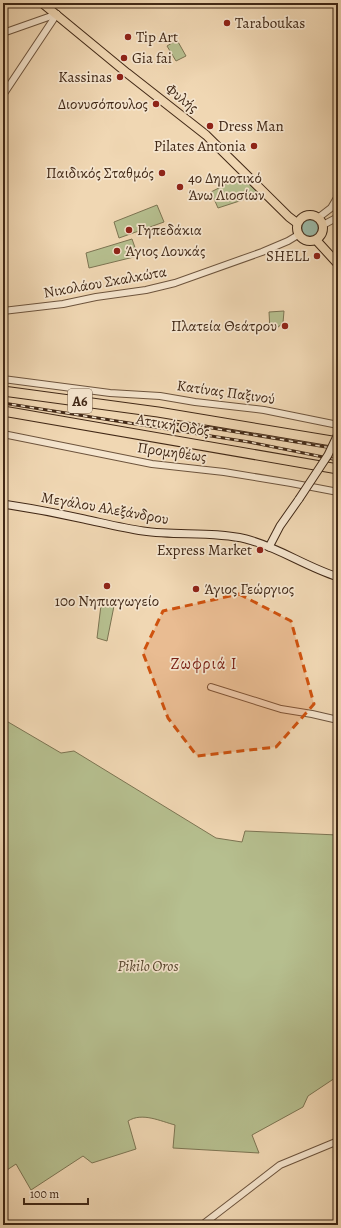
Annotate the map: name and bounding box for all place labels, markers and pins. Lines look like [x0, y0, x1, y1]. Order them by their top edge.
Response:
place label: Taraboukas [235, 13, 305, 33]
marker: Taraboukas [222, 18, 232, 28]
place label: Tip Art [136, 27, 178, 47]
marker: Tip Art [123, 32, 133, 42]
place label: Gia fai [132, 48, 172, 68]
marker: Gia fai [119, 53, 129, 63]
place label: Kassinas [58, 67, 112, 87]
marker: Kassinas [115, 72, 125, 82]
place label: Διονυσόπουλος [58, 94, 148, 114]
marker: Διονυσόπουλος [151, 99, 161, 109]
place label: Dress Man [218, 116, 284, 136]
marker: Dress Man [205, 121, 215, 131]
place label: Pilates Antonia [154, 136, 246, 156]
marker: Pilates Antonia [249, 141, 259, 151]
place label: Παιδικός Σταθμός [46, 163, 154, 183]
marker: Παιδικός Σταθμός [157, 168, 167, 178]
place label: 4ο Δημοτικό Άνω Λιοσίων [188, 168, 264, 205]
marker: 4ο Δημοτικό Άνω Λιοσίων [175, 182, 185, 192]
place label: Γηπεδάκια [137, 220, 202, 240]
marker: Γηπεδάκια [124, 225, 134, 235]
place label: Άγιος Λουκάς [125, 241, 205, 261]
marker: Άγιος Λουκάς [112, 246, 122, 256]
place label: SHELL [266, 246, 309, 266]
marker: SHELL [312, 251, 322, 261]
place label: Πλατεία Θεάτρου [171, 316, 277, 336]
marker: Πλατεία Θεάτρου [280, 321, 290, 331]
place label: Express Market [157, 540, 252, 560]
marker: Express Market [255, 545, 265, 555]
place label: Άγιος Γεώργιος [204, 579, 294, 599]
marker: 10ο Νηπιαγωγείο [102, 581, 112, 591]
marker: Άγιος Γεώργιος [191, 584, 201, 594]
place label: 10ο Νηπιαγωγείο [55, 591, 159, 611]

